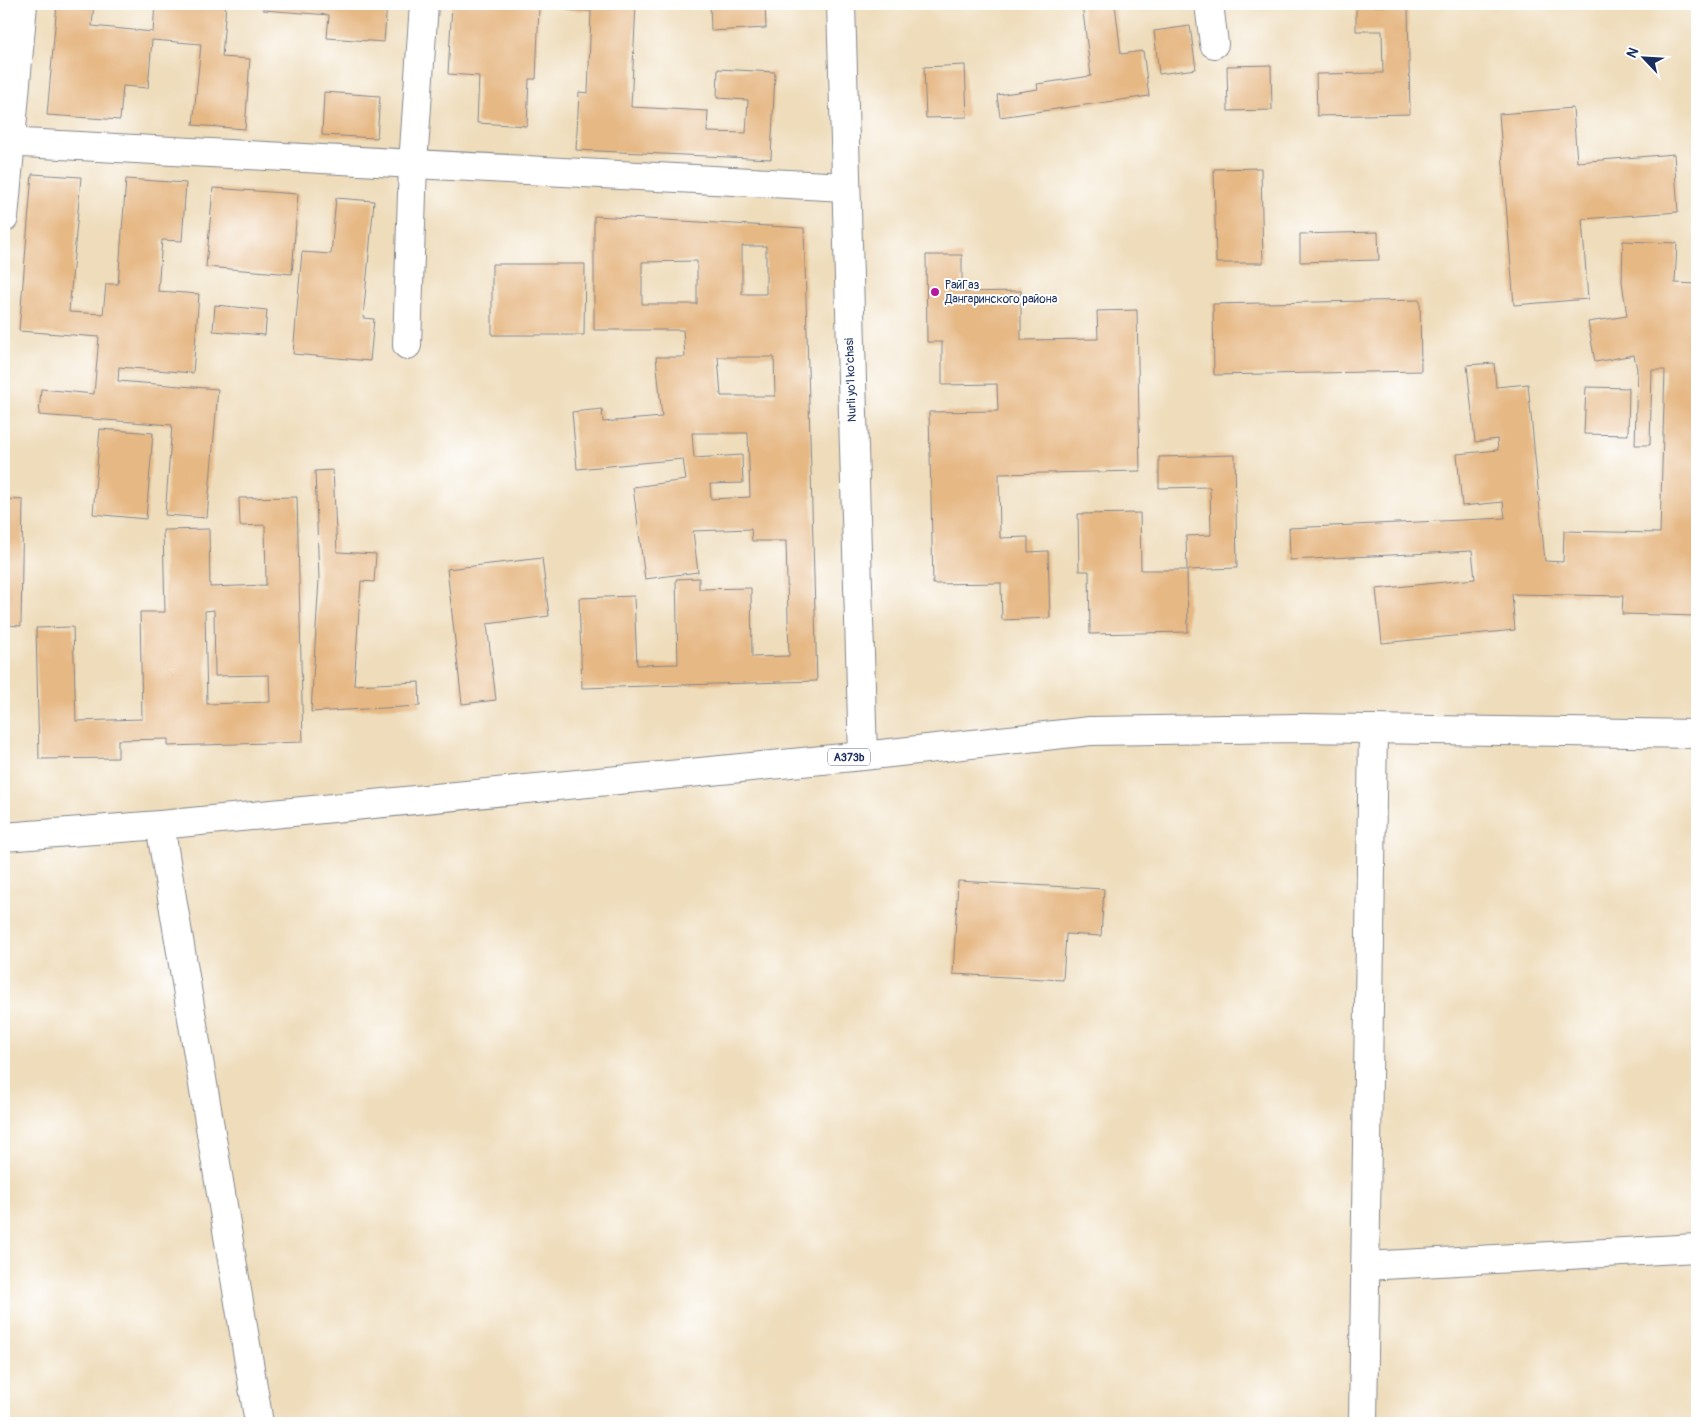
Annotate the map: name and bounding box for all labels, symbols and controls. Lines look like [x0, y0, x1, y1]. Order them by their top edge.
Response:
north arrow [1618, 32, 1668, 82]
text: N [1623, 45, 1642, 61]
place label: РайГаз Дангаринского района [944, 278, 1058, 307]
marker: РайГаз Дангаринского района [929, 286, 941, 298]
street label: Nurli yo'l ko'chasi [842, 338, 860, 422]
road number: A373b [828, 749, 870, 766]

